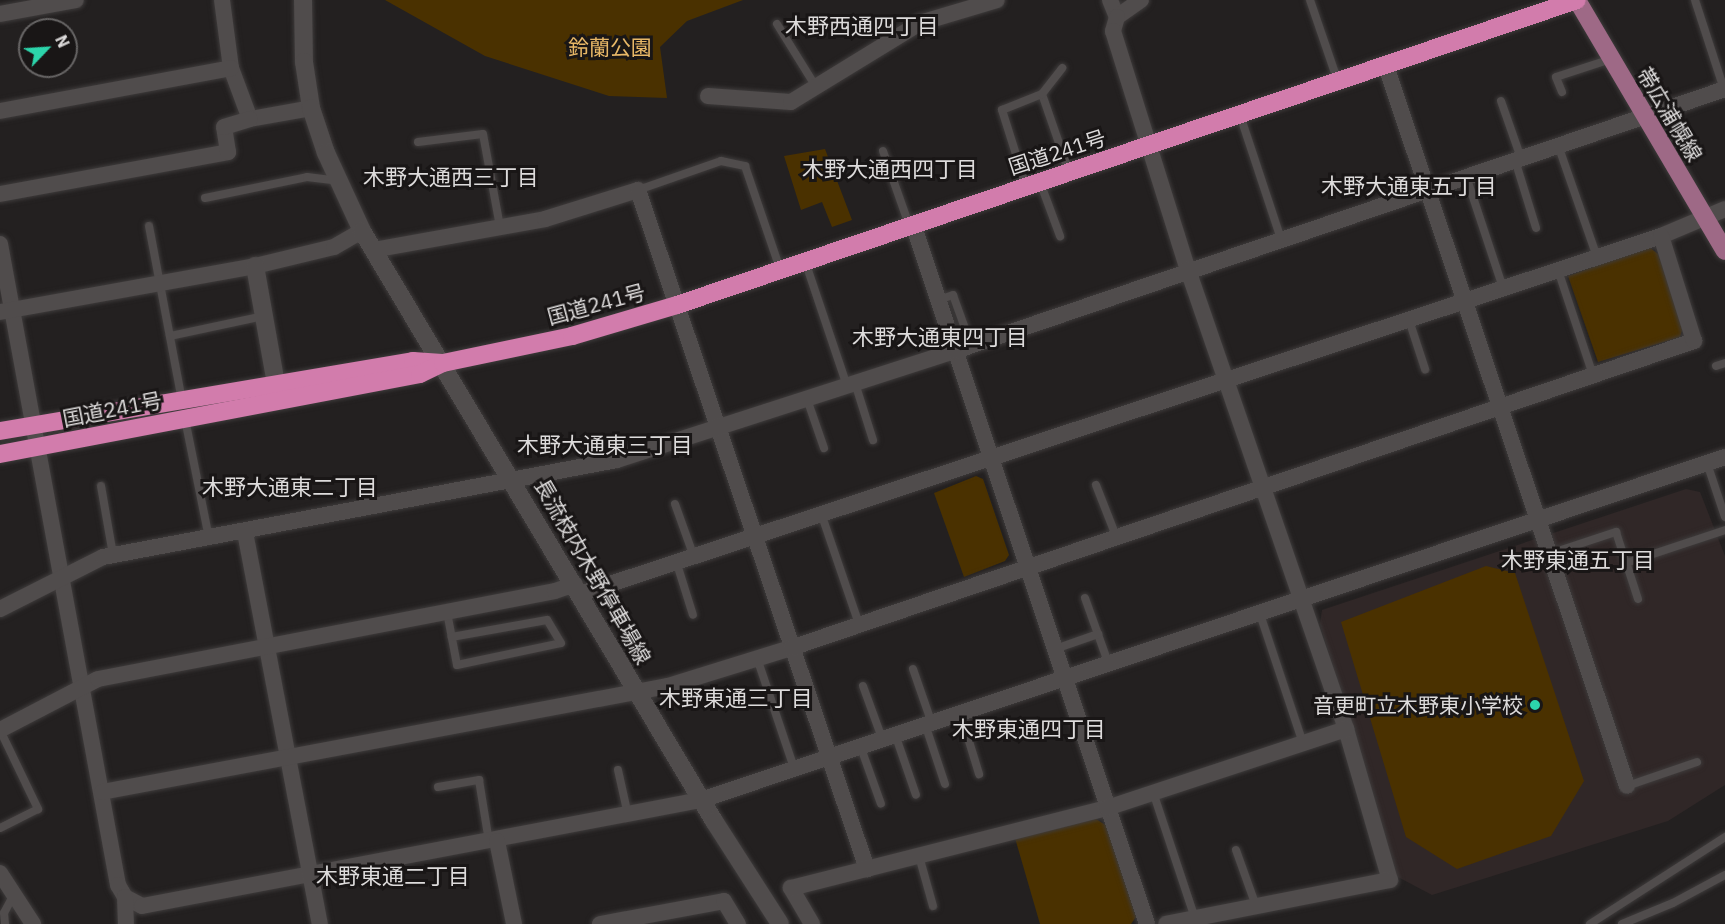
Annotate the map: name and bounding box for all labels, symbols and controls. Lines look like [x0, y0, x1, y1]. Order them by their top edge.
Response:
district label: 木野西通四丁目 [785, 13, 939, 39]
north arrow [18, 18, 78, 78]
text: N [51, 32, 74, 51]
park label: 鈴蘭公園 [568, 34, 652, 60]
street label: 帯広浦幌線 [1632, 63, 1708, 165]
street label: 国道241号 [1005, 124, 1109, 180]
district label: 木野大通西四丁目 [802, 156, 978, 182]
district label: 木野大通西三丁目 [363, 164, 539, 190]
district label: 木野大通東五丁目 [1321, 173, 1497, 199]
street label: 国道241号 [544, 279, 648, 329]
district label: 木野大通東四丁目 [852, 324, 1028, 350]
street label: 国道241号 [60, 387, 164, 431]
district label: 木野大通東三丁目 [517, 432, 693, 458]
district label: 木野大通東二丁目 [202, 474, 378, 500]
street label: 長流枝内木野停車場線 [530, 474, 656, 668]
district label: 木野東通五丁目 [1501, 547, 1655, 573]
district label: 木野東通三丁目 [659, 685, 813, 711]
place label: 音更町立木野東小学校 [1313, 692, 1523, 718]
marker: 音更町立木野東小学校 [1528, 698, 1542, 712]
district label: 木野東通四丁目 [952, 716, 1106, 742]
district label: 木野東通二丁目 [316, 863, 470, 889]

